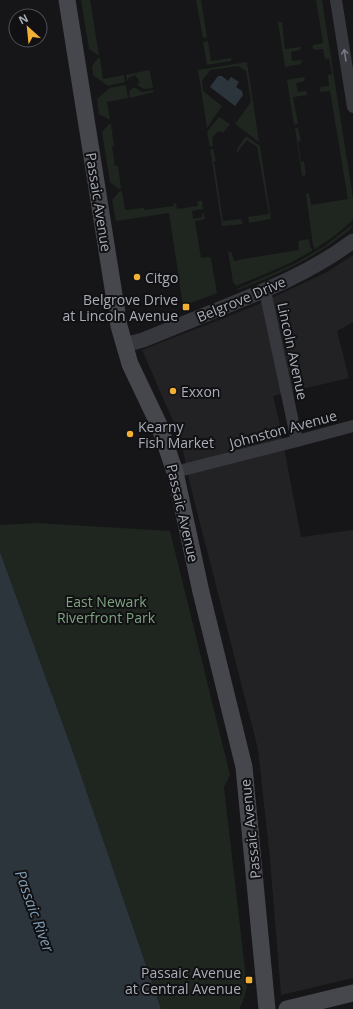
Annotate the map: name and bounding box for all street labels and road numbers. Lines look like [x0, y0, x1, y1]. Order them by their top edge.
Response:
street label: Passaic Avenue [82, 151, 116, 253]
street label: Belgrove Drive [194, 272, 289, 326]
street label: Lincoln Avenue [273, 301, 313, 402]
street label: Johnston Avenue [225, 406, 339, 453]
street label: Passaic Avenue [163, 462, 204, 564]
street label: Passaic Avenue [235, 778, 265, 880]

